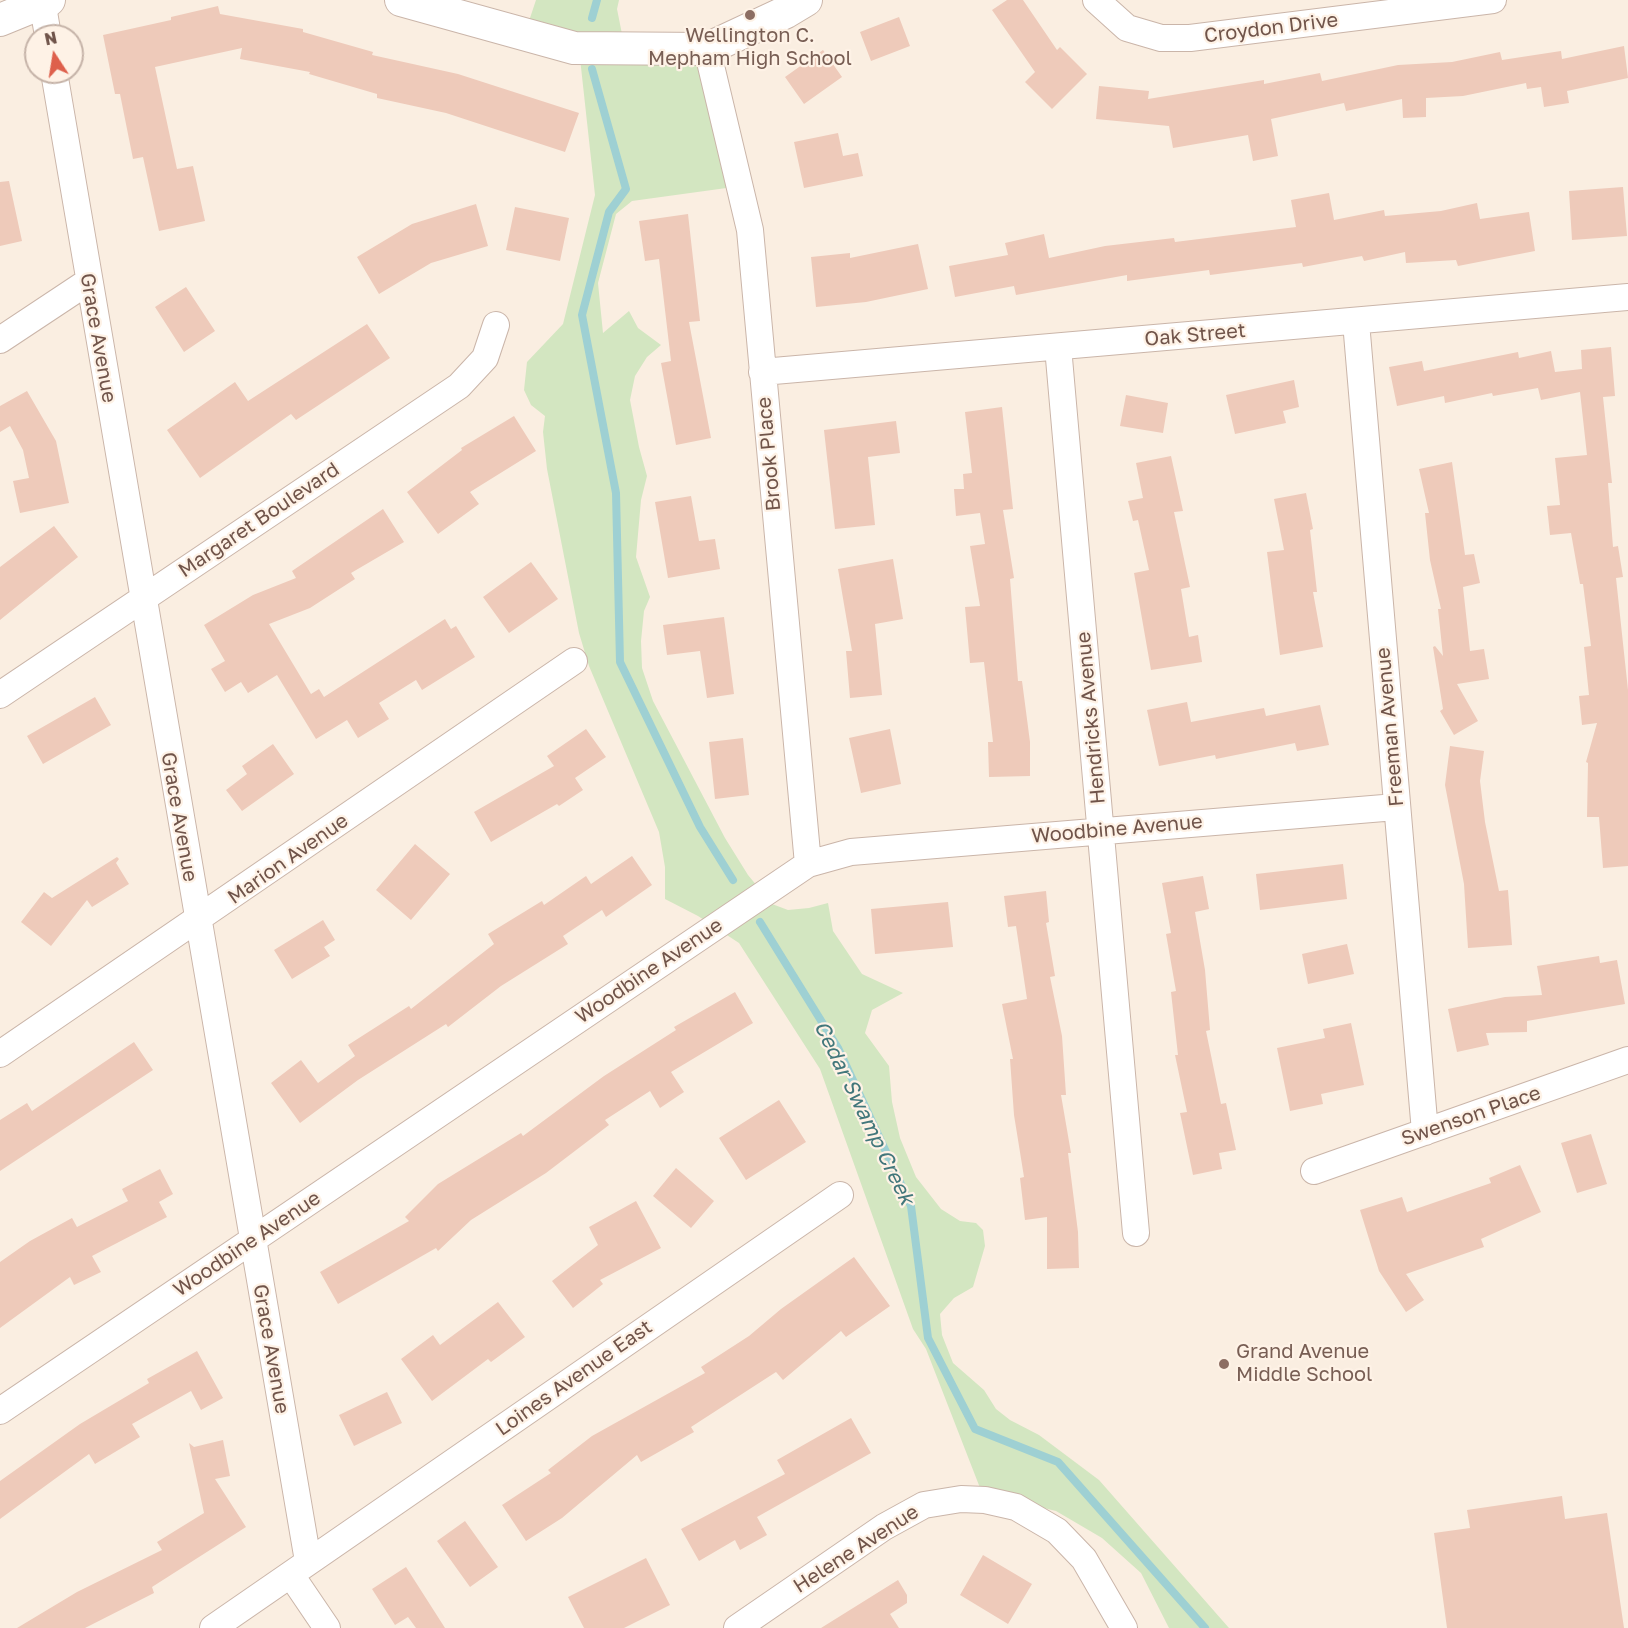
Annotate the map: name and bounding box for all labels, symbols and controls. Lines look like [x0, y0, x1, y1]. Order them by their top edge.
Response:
marker: Wellington C. Mepham High School [743, 8, 757, 22]
street label: Croydon Drive [1203, 8, 1339, 48]
north arrow [24, 24, 84, 84]
place label: Wellington C. Mepham High School [648, 24, 852, 71]
text: N [43, 27, 59, 49]
street label: Grace Avenue [75, 271, 121, 405]
street label: Oak Street [1143, 319, 1247, 351]
street label: Brook Place [752, 396, 786, 512]
street label: Margaret Boulevard [174, 457, 344, 583]
street label: Hendricks Avenue [1072, 631, 1110, 805]
street label: Freeman Avenue [1371, 646, 1409, 808]
street label: Grace Avenue [156, 750, 202, 884]
street label: Marion Avenue [223, 809, 353, 909]
street label: Woodbine Avenue [1030, 810, 1204, 848]
street label: Woodbine Avenue [571, 913, 727, 1029]
water label: Cedar Swamp Creek [808, 1017, 920, 1209]
street label: Swenson Place [1398, 1081, 1544, 1151]
street label: Woodbine Avenue [169, 1186, 325, 1302]
street label: Grace Avenue [248, 1282, 294, 1416]
street label: Loines Avenue East [491, 1315, 657, 1441]
place label: Grand Avenue Middle School [1236, 1340, 1372, 1387]
marker: Grand Avenue Middle School [1217, 1357, 1231, 1371]
street label: Helene Avenue [789, 1500, 923, 1598]

